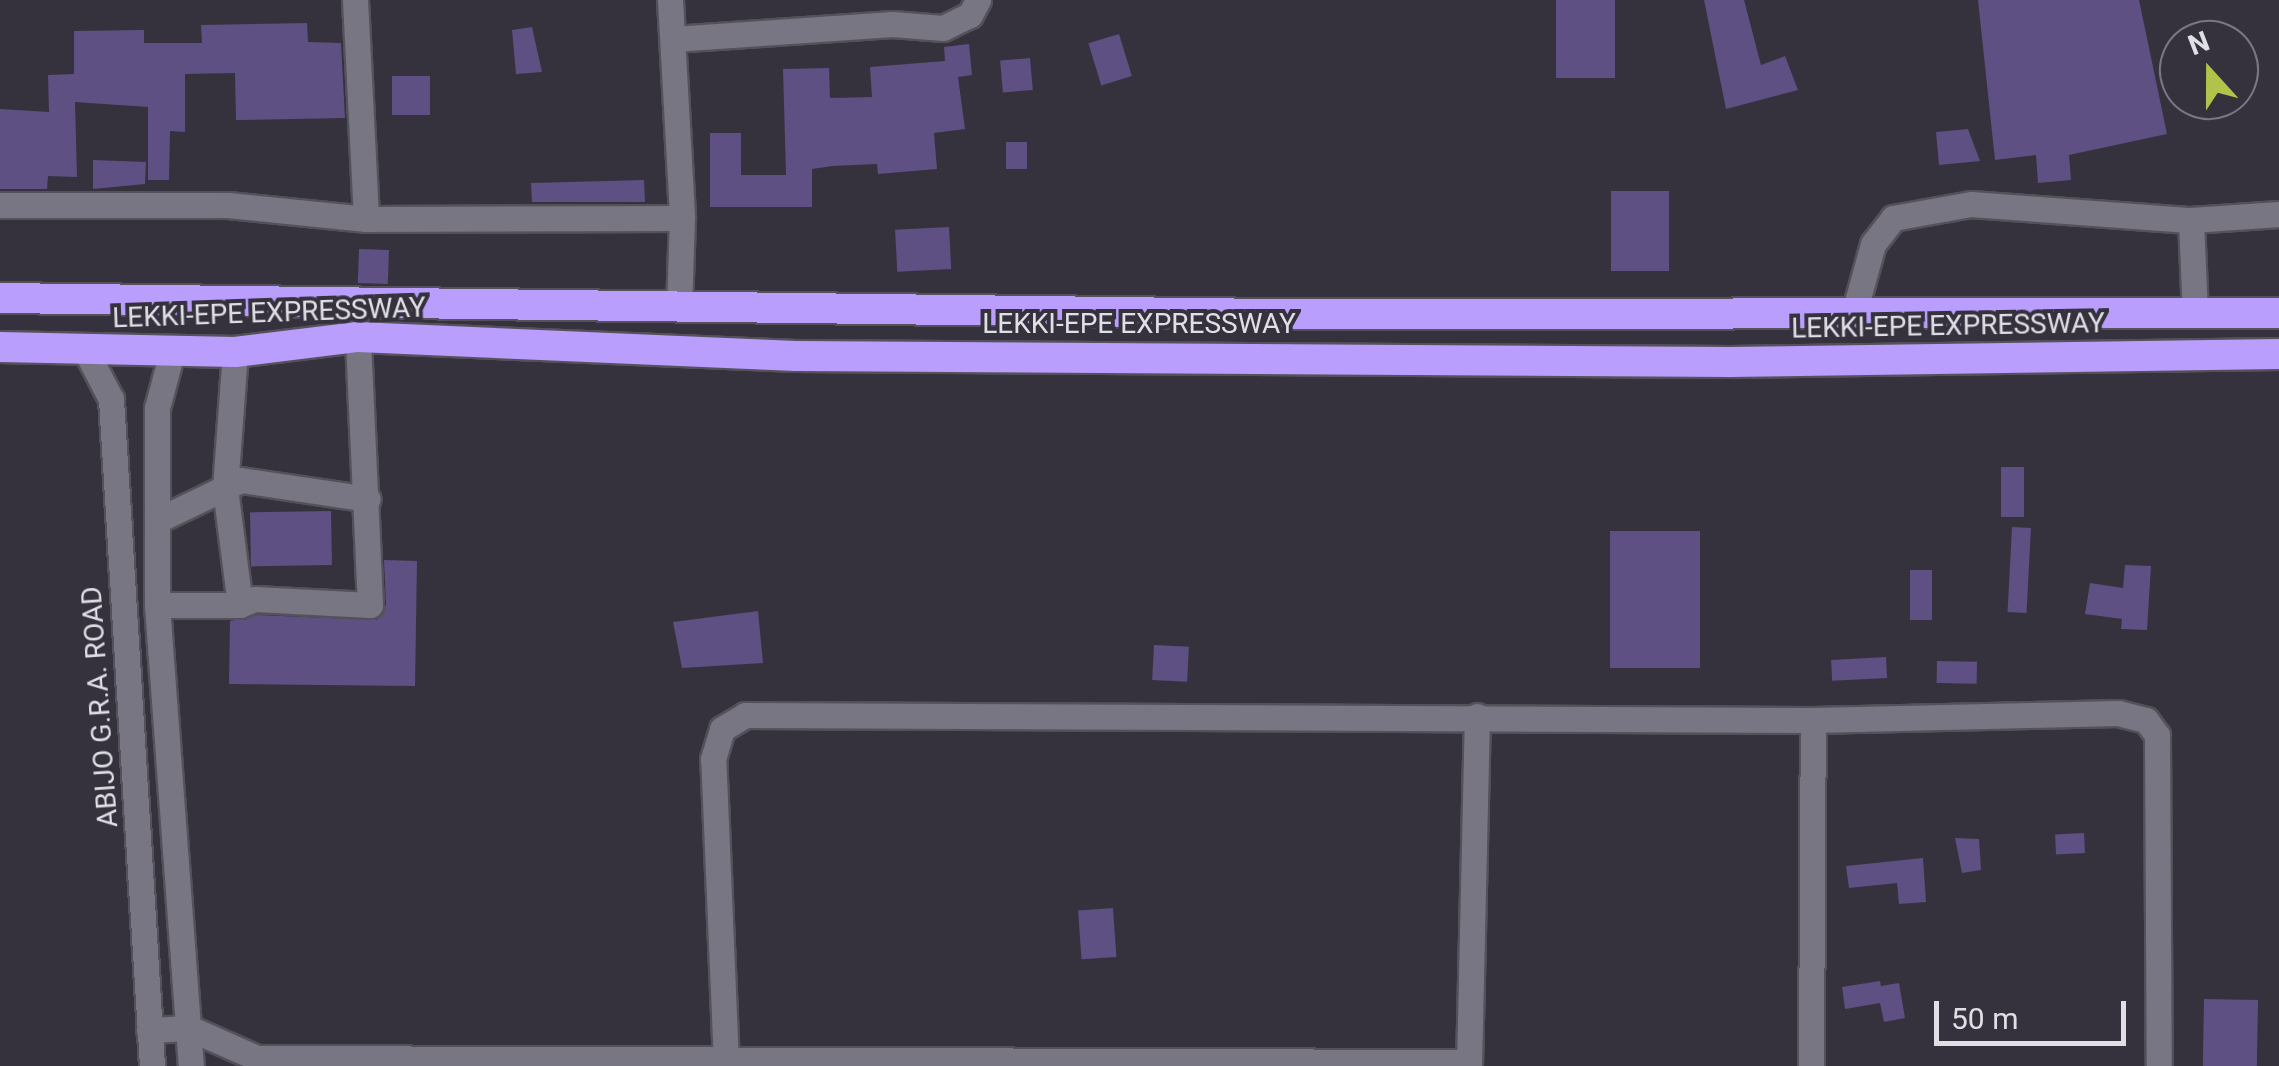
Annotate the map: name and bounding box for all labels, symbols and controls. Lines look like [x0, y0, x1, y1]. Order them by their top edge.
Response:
north arrow [2159, 20, 2259, 120]
text: N [2184, 24, 2214, 62]
street label: LEKKI-EPE EXPRESSWAY [112, 291, 426, 335]
street label: LEKKI-EPE EXPRESSWAY [1791, 306, 2105, 346]
street label: LEKKI-EPE EXPRESSWAY [982, 307, 1296, 341]
street label: ABIJO G.R.A. ROAD [75, 585, 125, 829]
scale bar [1939, 981, 2132, 1043]
text: 50 m [1951, 1001, 2018, 1036]

